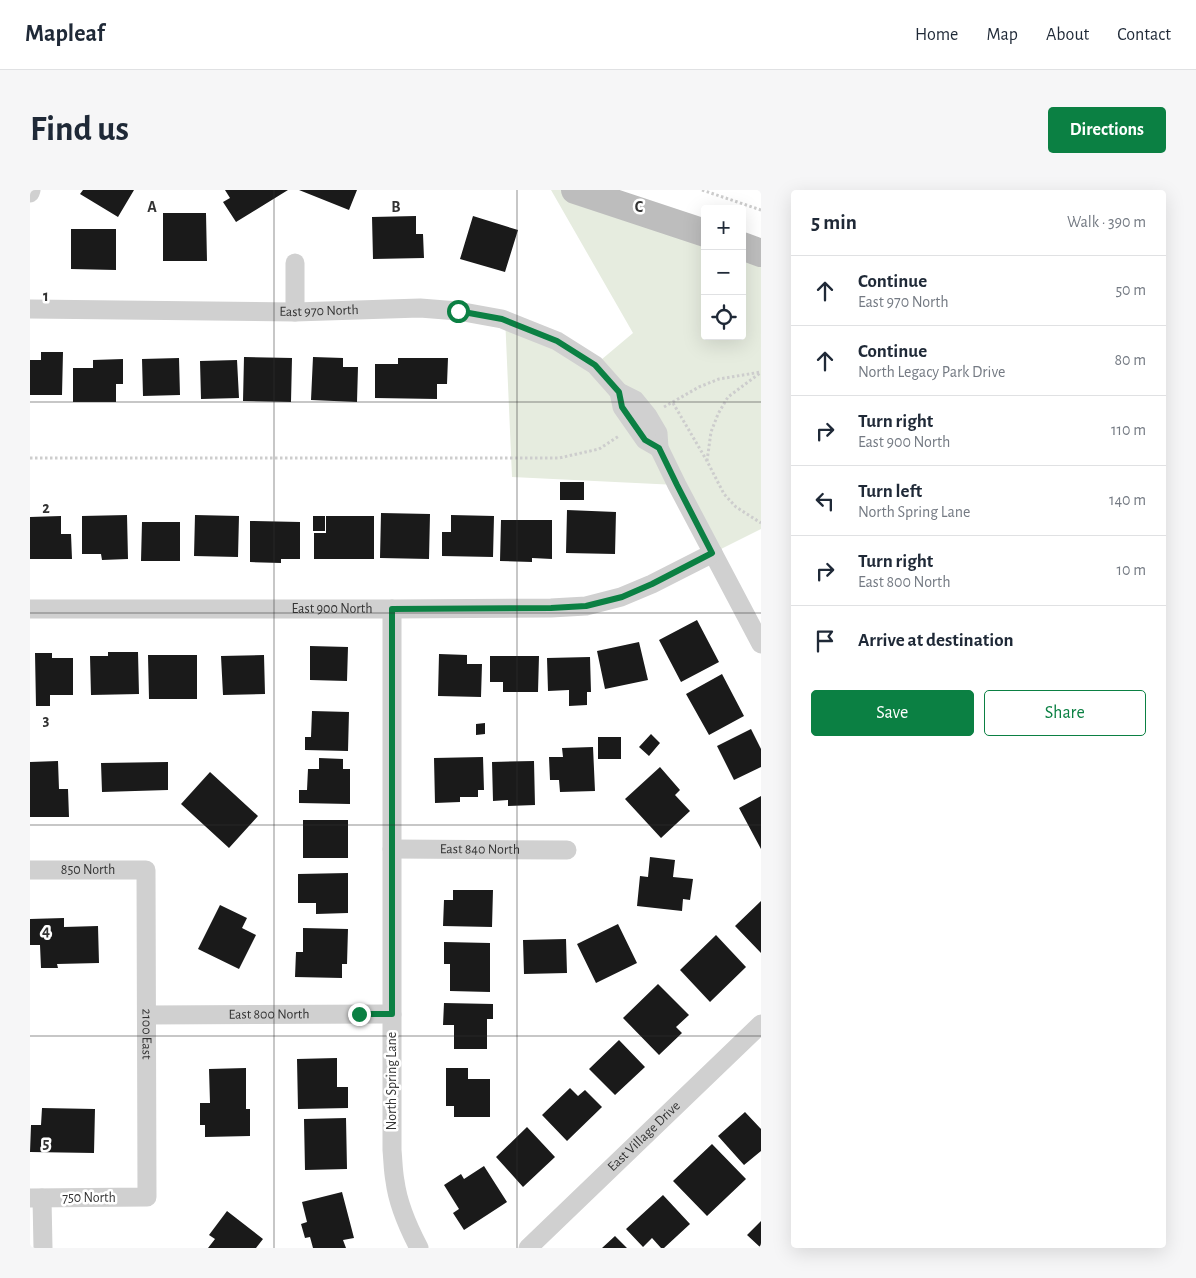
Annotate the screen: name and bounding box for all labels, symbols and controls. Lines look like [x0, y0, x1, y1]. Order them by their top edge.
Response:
text: Mapleaf [25, 22, 105, 46]
text: Home [915, 26, 958, 44]
text: Map [986, 26, 1018, 44]
text: About [1046, 26, 1089, 44]
text: Contact [1117, 26, 1171, 44]
button: Directions [1048, 107, 1166, 153]
text: Find us [30, 112, 129, 147]
text: A [147, 199, 157, 215]
text: B [391, 199, 401, 215]
text: C [635, 199, 644, 215]
map controls [701, 205, 746, 340]
button: + [701, 205, 746, 250]
text: 5 min [811, 212, 857, 233]
text: Walk · 390 m [1067, 214, 1146, 230]
button: − [701, 250, 746, 295]
text: Continue [858, 272, 927, 291]
icon: ahead [811, 277, 839, 305]
text: 50 m [1115, 282, 1146, 298]
text: 1 [43, 288, 49, 304]
text: East 970 North [858, 294, 949, 310]
button: locate [701, 295, 746, 340]
route start [447, 300, 470, 323]
street label: East 970 North [279, 303, 359, 319]
text: Continue [858, 342, 927, 361]
icon: ahead [811, 347, 839, 375]
text: 80 m [1115, 352, 1146, 368]
text: North Legacy Park Drive [858, 364, 1005, 380]
text: Turn right [858, 412, 933, 431]
icon: right [811, 417, 839, 445]
text: 110 m [1111, 422, 1146, 438]
text: East 900 North [858, 434, 950, 450]
text: Turn left [858, 482, 922, 501]
icon: left [811, 487, 839, 515]
text: 140 m [1109, 492, 1146, 508]
text: 2 [42, 500, 50, 516]
text: North Spring Lane [858, 504, 970, 520]
text: Turn right [858, 552, 933, 571]
icon: right [811, 557, 839, 585]
text: 10 m [1117, 562, 1146, 578]
text: East 800 North [858, 574, 950, 590]
street label: East 900 North [292, 602, 372, 616]
icon: arrive [811, 627, 839, 655]
text: Arrive at destination [858, 631, 1014, 650]
button: Save [811, 690, 974, 736]
button: Share [984, 690, 1146, 736]
text: 3 [43, 712, 50, 728]
street label: East 840 North [440, 842, 520, 857]
street label: 850 North [61, 863, 115, 877]
text: 4 [42, 923, 50, 939]
route end [348, 1003, 371, 1026]
street label: East 800 North [228, 1007, 310, 1022]
street label: 2100 East [139, 1009, 154, 1060]
street label: North Spring Lane [385, 1032, 399, 1130]
street label: East Village Drive [605, 1099, 683, 1174]
text: 5 [43, 1135, 50, 1151]
street label: 750 North [62, 1191, 116, 1205]

